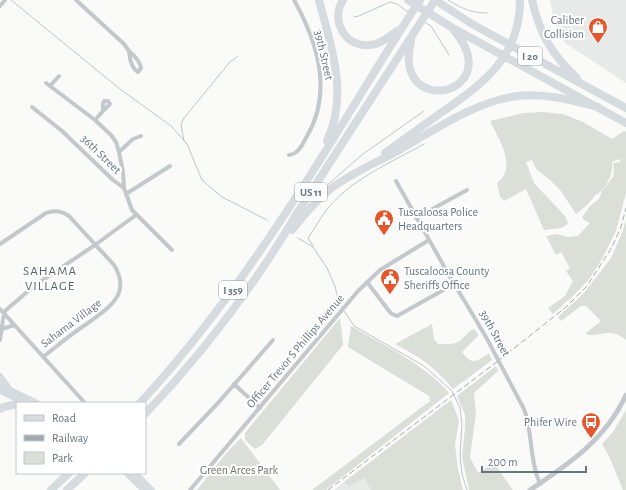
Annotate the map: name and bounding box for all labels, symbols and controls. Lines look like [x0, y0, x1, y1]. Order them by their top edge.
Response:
place label: Caliber Collision [544, 14, 584, 40]
shop icon: Caliber Collision [587, 16, 609, 44]
street label: 39th Street [312, 29, 336, 81]
road number: I 20 [518, 47, 542, 65]
street label: 36th Street [79, 132, 124, 176]
road number: US 11 [295, 183, 327, 201]
place label: Tuscaloosa Police Headquarters [398, 206, 478, 232]
public building icon: Tuscaloosa Police Headquarters [373, 208, 395, 236]
district label: SAHAMA VILLAGE [23, 265, 77, 293]
place label: Tuscaloosa County Sheriffs Office [404, 265, 489, 291]
public building icon: Tuscaloosa County Sheriffs Office [379, 267, 401, 295]
road number: I 359 [219, 281, 247, 299]
street label: Officer Trevor S Phillips Avenue [244, 292, 346, 410]
street label: Sahama Village [39, 296, 103, 350]
street label: 39th Street [477, 308, 513, 358]
legend [16, 402, 146, 474]
bus stop icon: Phifer Wire [580, 411, 602, 439]
text: Road [52, 412, 76, 424]
place label: Phifer Wire [524, 416, 577, 428]
text: Railway [52, 432, 88, 445]
scale bar [482, 448, 586, 474]
text: Park [52, 452, 73, 464]
text: 200 m [488, 456, 518, 468]
park label: Green Arces Park [200, 464, 279, 476]

